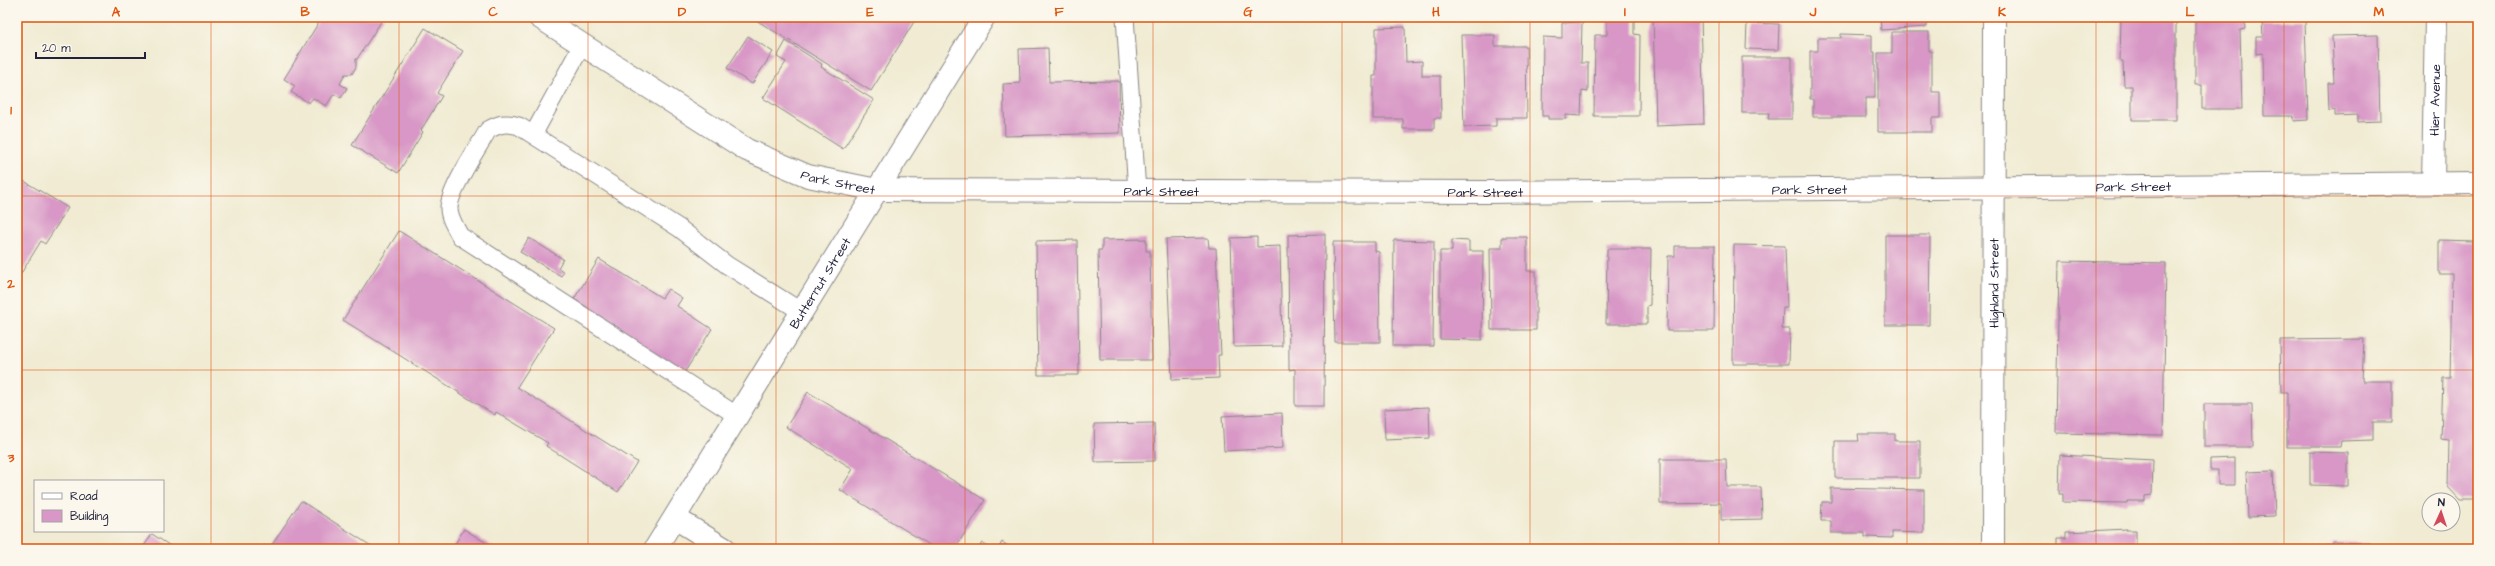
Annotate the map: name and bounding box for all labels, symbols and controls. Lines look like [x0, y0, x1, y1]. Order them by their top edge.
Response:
text: A [112, 3, 121, 21]
text: B [300, 3, 310, 21]
text: C [488, 3, 498, 21]
text: D [678, 3, 687, 21]
text: E [866, 3, 874, 21]
text: F [1054, 3, 1064, 21]
text: G [1243, 3, 1253, 21]
text: H [1432, 3, 1440, 21]
text: I [1624, 3, 1626, 21]
text: J [1809, 3, 1817, 21]
text: K [1998, 3, 2006, 21]
text: L [2185, 3, 2195, 21]
text: M [2374, 3, 2385, 21]
scale bar [36, 34, 145, 60]
text: 20 m [42, 40, 71, 57]
street label: Hier Avenue [2426, 64, 2445, 136]
text: 1 [10, 101, 12, 119]
street label: Park Street [798, 166, 877, 200]
street label: Park Street [2096, 178, 2172, 196]
street label: Park Street [1772, 181, 1848, 199]
street label: Park Street [1124, 183, 1200, 201]
street label: Park Street [1448, 184, 1524, 202]
street label: Butternut Street [785, 234, 856, 332]
street label: Highland Street [1985, 237, 2004, 328]
text: 2 [6, 275, 15, 293]
text: 3 [7, 449, 15, 467]
legend [34, 480, 164, 532]
text: Road [70, 488, 98, 505]
north arrow [2421, 492, 2461, 532]
text: N [2438, 495, 2445, 510]
text: Building [70, 508, 108, 526]

